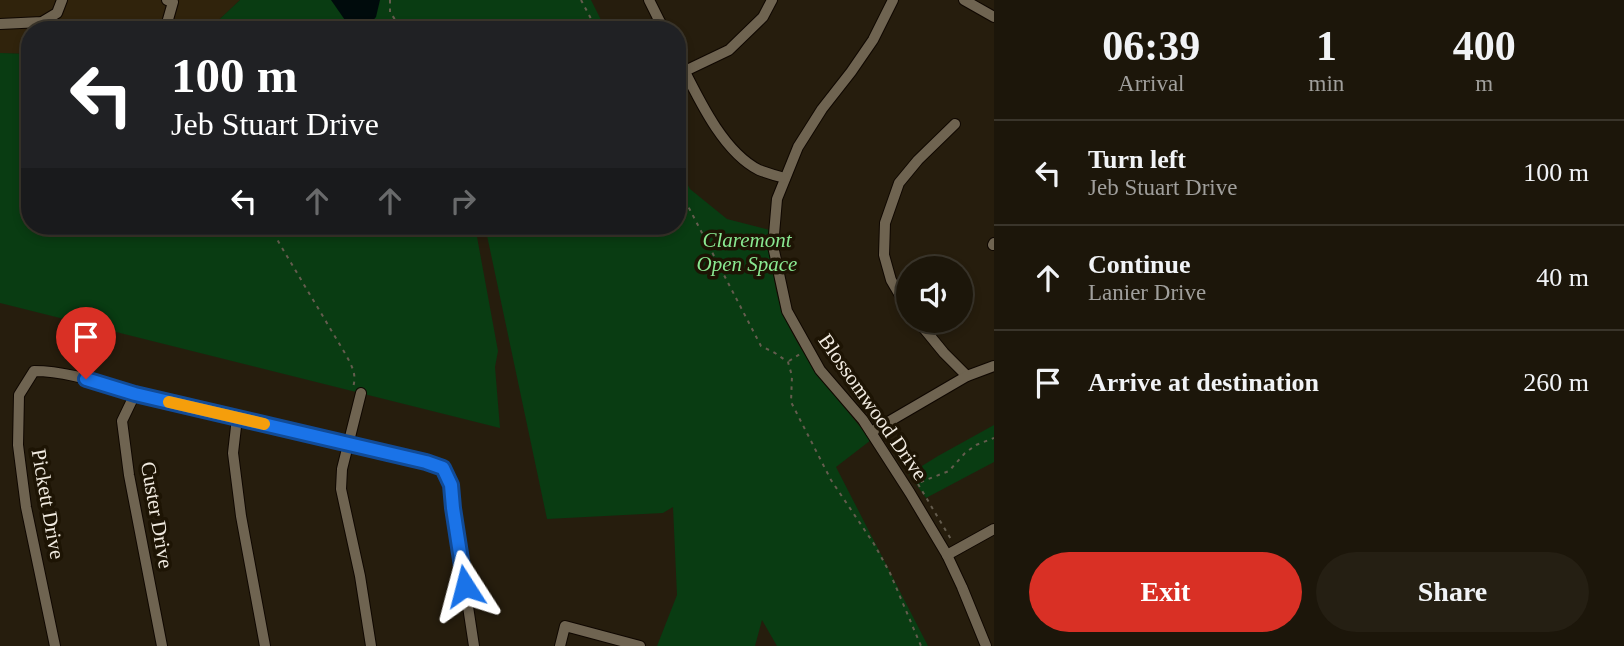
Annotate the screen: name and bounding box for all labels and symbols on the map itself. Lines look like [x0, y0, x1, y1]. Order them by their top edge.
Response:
park label: Claremont Open Space [697, 228, 797, 276]
pin [56, 307, 116, 379]
street label: Blossomwood Drive [813, 329, 933, 485]
street label: Pickett Drive [27, 447, 69, 561]
street label: Custer Drive [136, 460, 178, 570]
position arrow [428, 549, 502, 623]

